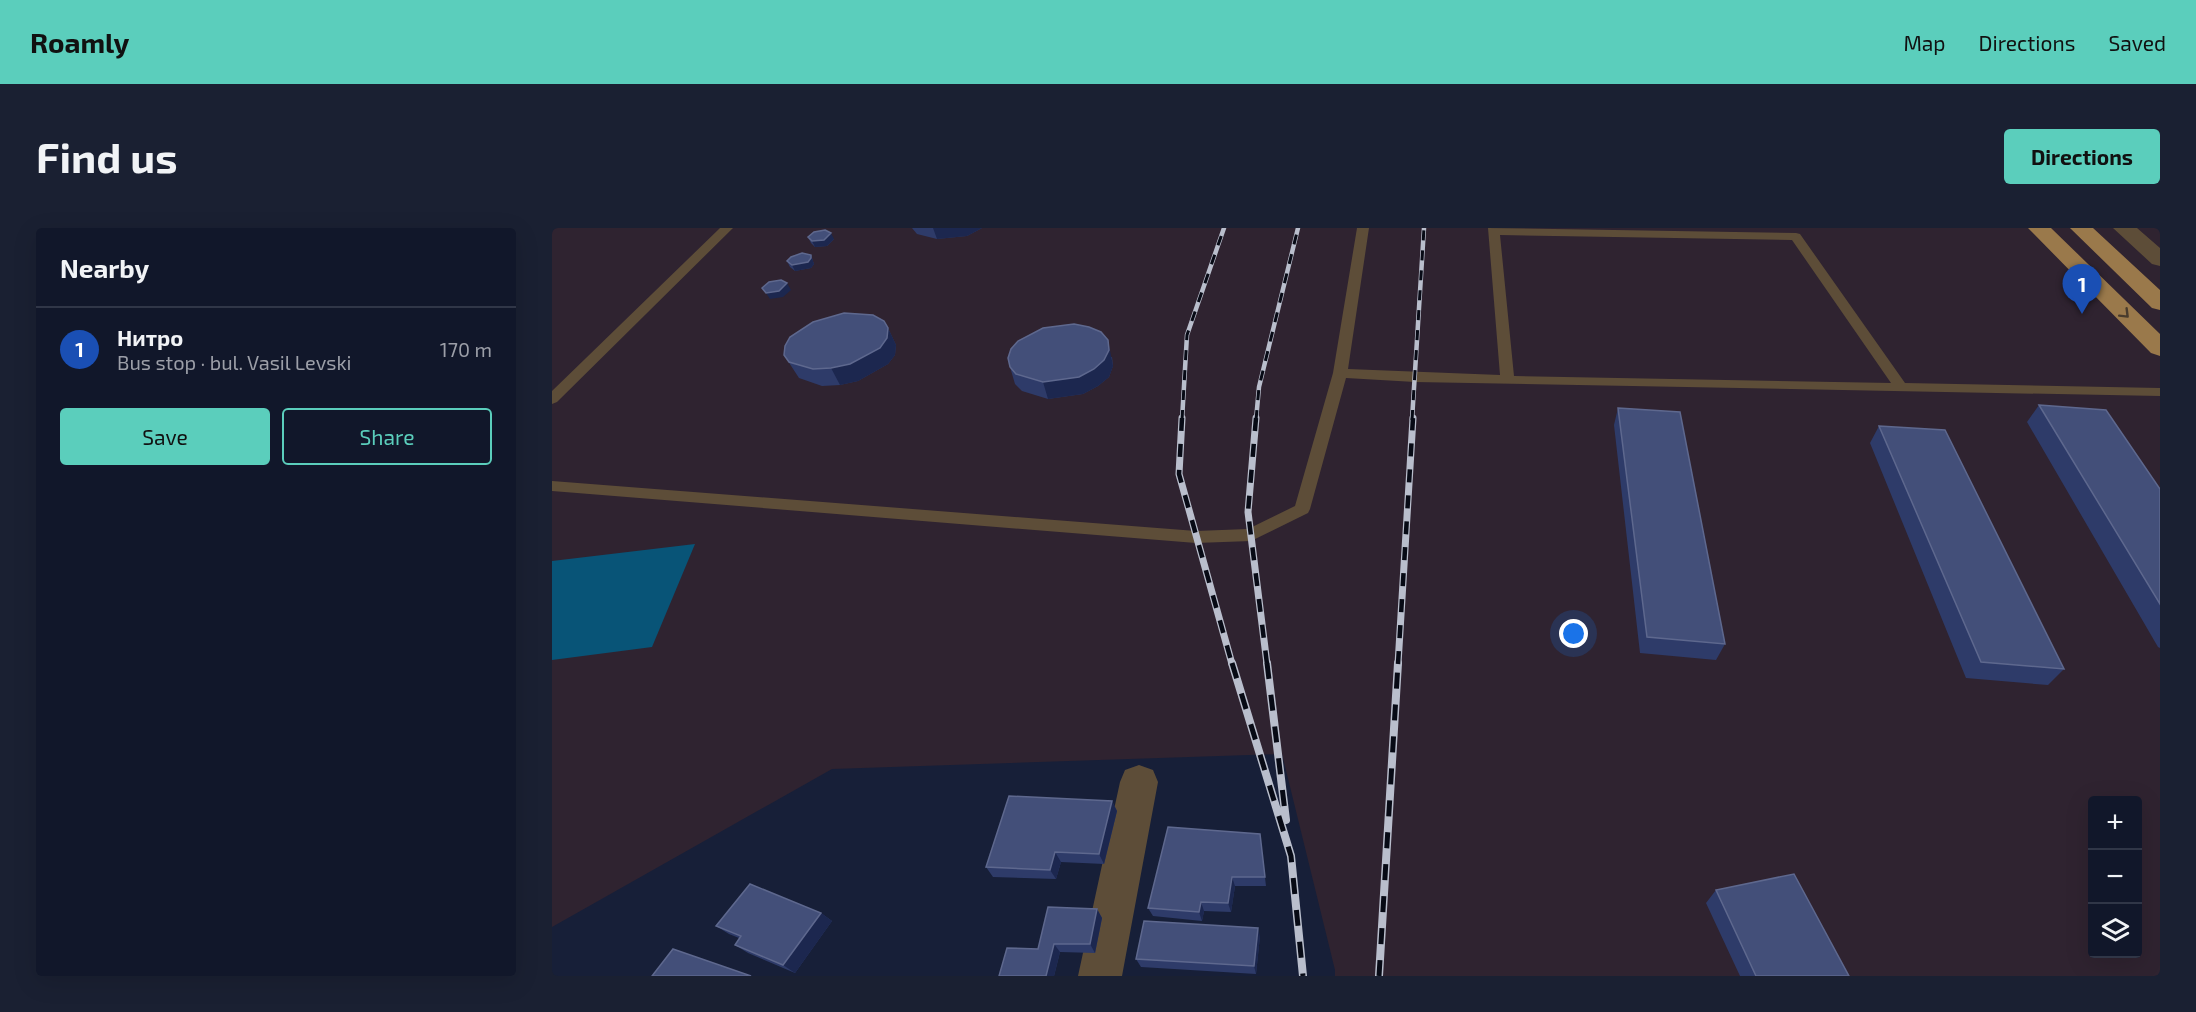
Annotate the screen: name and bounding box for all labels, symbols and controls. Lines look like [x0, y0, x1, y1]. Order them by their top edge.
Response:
text: Roamly [30, 25, 129, 59]
text: Map [1903, 30, 1946, 55]
text: Directions [1979, 30, 2075, 55]
text: Saved [2108, 30, 2166, 55]
button: Directions [2004, 129, 2160, 184]
text: Find us [36, 131, 178, 181]
text: Nearby [60, 252, 149, 283]
pin: 1 [2062, 264, 2102, 314]
one-way arrow [2118, 306, 2129, 317]
text: Нитро [117, 324, 183, 350]
text: 1 [75, 337, 84, 361]
text: 170 m [440, 337, 492, 361]
text: Bus stop · bul. Vasil Levski [117, 350, 352, 374]
button: Save [60, 408, 270, 465]
button: Share [282, 408, 492, 465]
your location [1559, 619, 1588, 648]
map controls [2088, 796, 2142, 958]
button: + [2088, 796, 2142, 850]
button: − [2088, 850, 2142, 904]
button: layers [2088, 904, 2142, 958]

